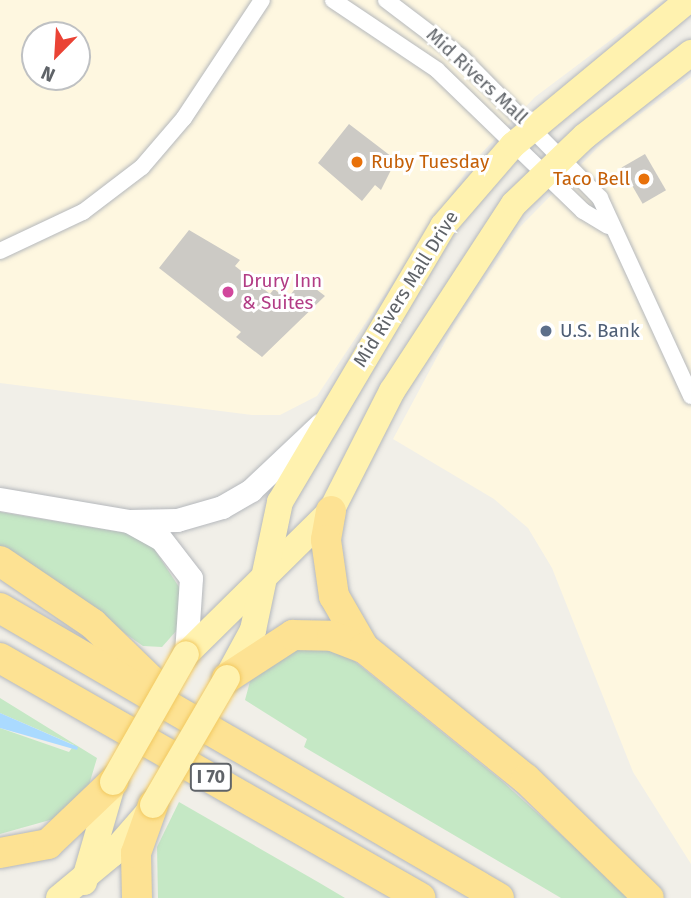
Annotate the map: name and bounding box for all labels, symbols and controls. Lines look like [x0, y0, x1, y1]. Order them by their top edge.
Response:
north arrow [21, 21, 91, 91]
street label: Mid Rivers Mall [422, 23, 532, 129]
text: N [38, 61, 59, 87]
place label: Ruby Tuesday [371, 151, 489, 173]
marker: Ruby Tuesday [349, 154, 365, 170]
place label: Taco Bell [553, 168, 630, 190]
marker: Taco Bell [636, 171, 652, 187]
street label: Mid Rivers Mall Drive [349, 207, 463, 371]
place label: Drury Inn & Suites [242, 270, 322, 314]
marker: Drury Inn & Suites [220, 284, 236, 300]
place label: U.S. Bank [560, 320, 640, 342]
marker: U.S. Bank [538, 323, 554, 339]
road number: I 70 [188, 762, 234, 792]

